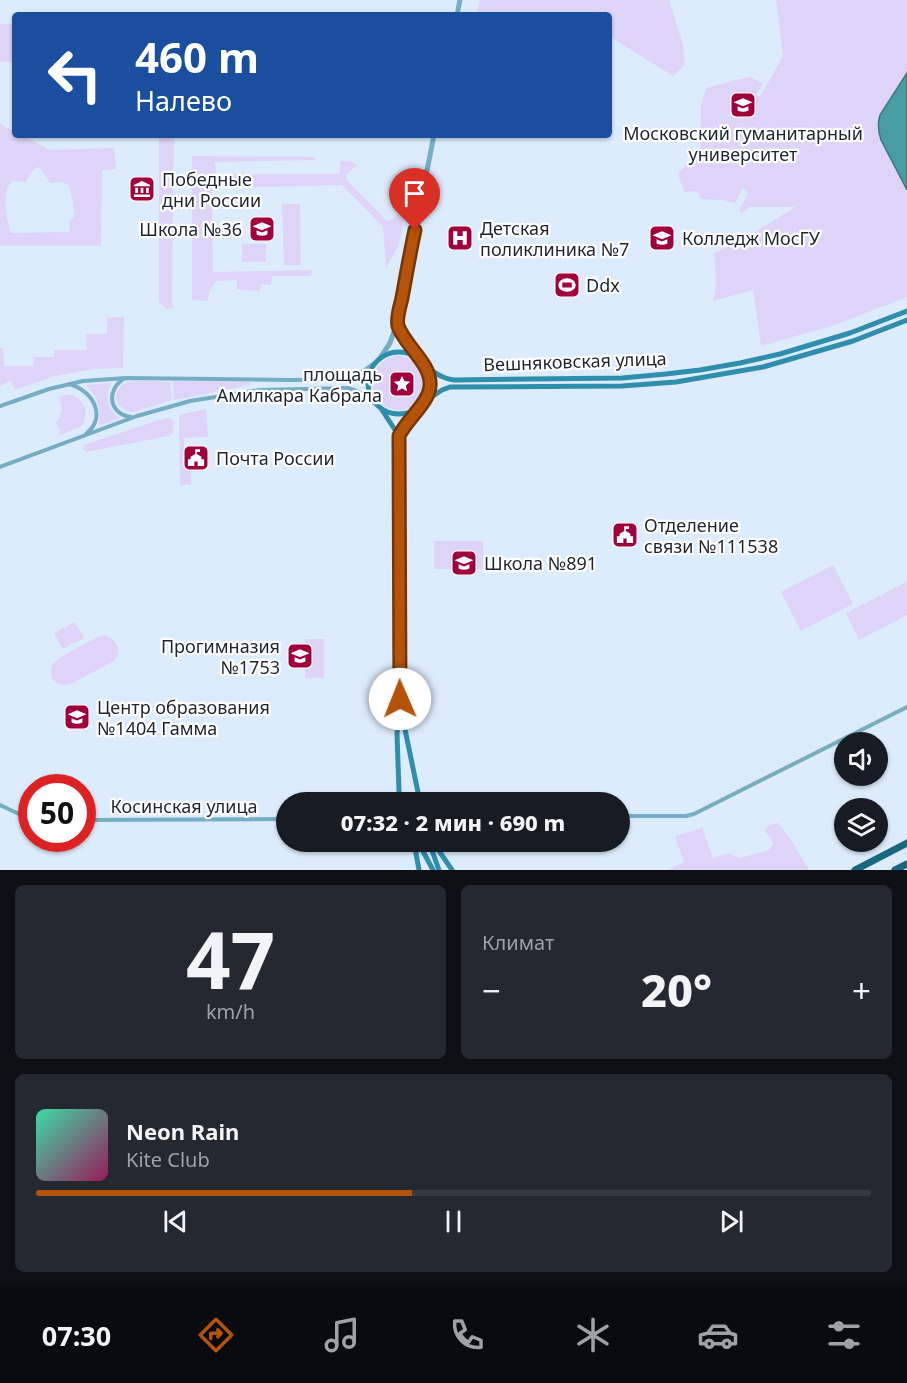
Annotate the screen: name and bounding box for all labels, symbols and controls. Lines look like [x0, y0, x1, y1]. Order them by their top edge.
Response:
text: 460 m [135, 28, 259, 85]
icon: left [36, 36, 114, 114]
text: Налево [135, 82, 232, 119]
school or university icon: Московский гуманитарный университет [728, 90, 758, 120]
place label: Московский гуманитарный университет [623, 121, 863, 166]
place label: Победные дни России [162, 167, 261, 212]
pin [389, 168, 440, 230]
museum icon: Победные дни России [127, 174, 157, 204]
icon: arrive [398, 177, 431, 210]
school or university icon: Школа №36 [247, 214, 277, 244]
place label: Детская поликлиника №7 [480, 216, 629, 261]
place label: Школа №36 [139, 217, 242, 241]
hospital icon: Детская поликлиника №7 [445, 223, 475, 253]
school or university icon: Колледж МосГУ [647, 223, 677, 253]
place label: Колледж МосГУ [682, 226, 821, 250]
sports icon: Ddx [552, 270, 582, 300]
place label: Ddx [586, 273, 620, 297]
street label: Вешняковская улица [483, 346, 667, 376]
place label: площадь Амилкара Кабрала [217, 362, 382, 407]
place icon: площадь Амилкара Кабрала [387, 369, 417, 399]
public building icon: Почта России [181, 443, 211, 473]
place label: Почта России [216, 446, 335, 470]
place label: Отделение связи №111538 [644, 513, 778, 558]
public building icon: Отделение связи №111538 [610, 520, 640, 550]
school or university icon: Школа №891 [449, 548, 479, 578]
place label: Школа №891 [484, 551, 597, 575]
place label: Прогимназия №1753 [161, 634, 280, 679]
school or university icon: Прогимназия №1753 [285, 641, 315, 671]
position arrow [368, 667, 432, 731]
place label: Центр образования №1404 Гамма [97, 695, 270, 740]
school or university icon: Центр образования №1404 Гамма [62, 702, 92, 732]
map controls [834, 732, 888, 852]
button: sound [834, 732, 888, 786]
speed limit sign: 50 [18, 774, 96, 852]
street label: Косинская улица [111, 794, 257, 818]
button: layers [834, 798, 888, 852]
text: 07:32 · 2 мин · 690 m [341, 807, 565, 837]
text: 47 [186, 906, 275, 1012]
text: Климат [482, 929, 554, 956]
text: 20° [641, 959, 712, 1020]
text: − [482, 968, 501, 1013]
text: + [852, 968, 871, 1013]
text: km/h [206, 998, 255, 1025]
text: Neon Rain [126, 1116, 239, 1146]
text: Kite Club [126, 1146, 210, 1173]
icon: previous [159, 1205, 192, 1238]
icon: pause [437, 1205, 470, 1238]
icon: next [715, 1205, 748, 1238]
icon: directions [195, 1314, 237, 1356]
icon: music [321, 1314, 363, 1356]
icon: phone [446, 1314, 488, 1356]
icon: climate [572, 1314, 614, 1356]
icon: car [697, 1314, 739, 1356]
icon: filters [823, 1314, 865, 1356]
text: 07:30 [42, 1317, 111, 1354]

